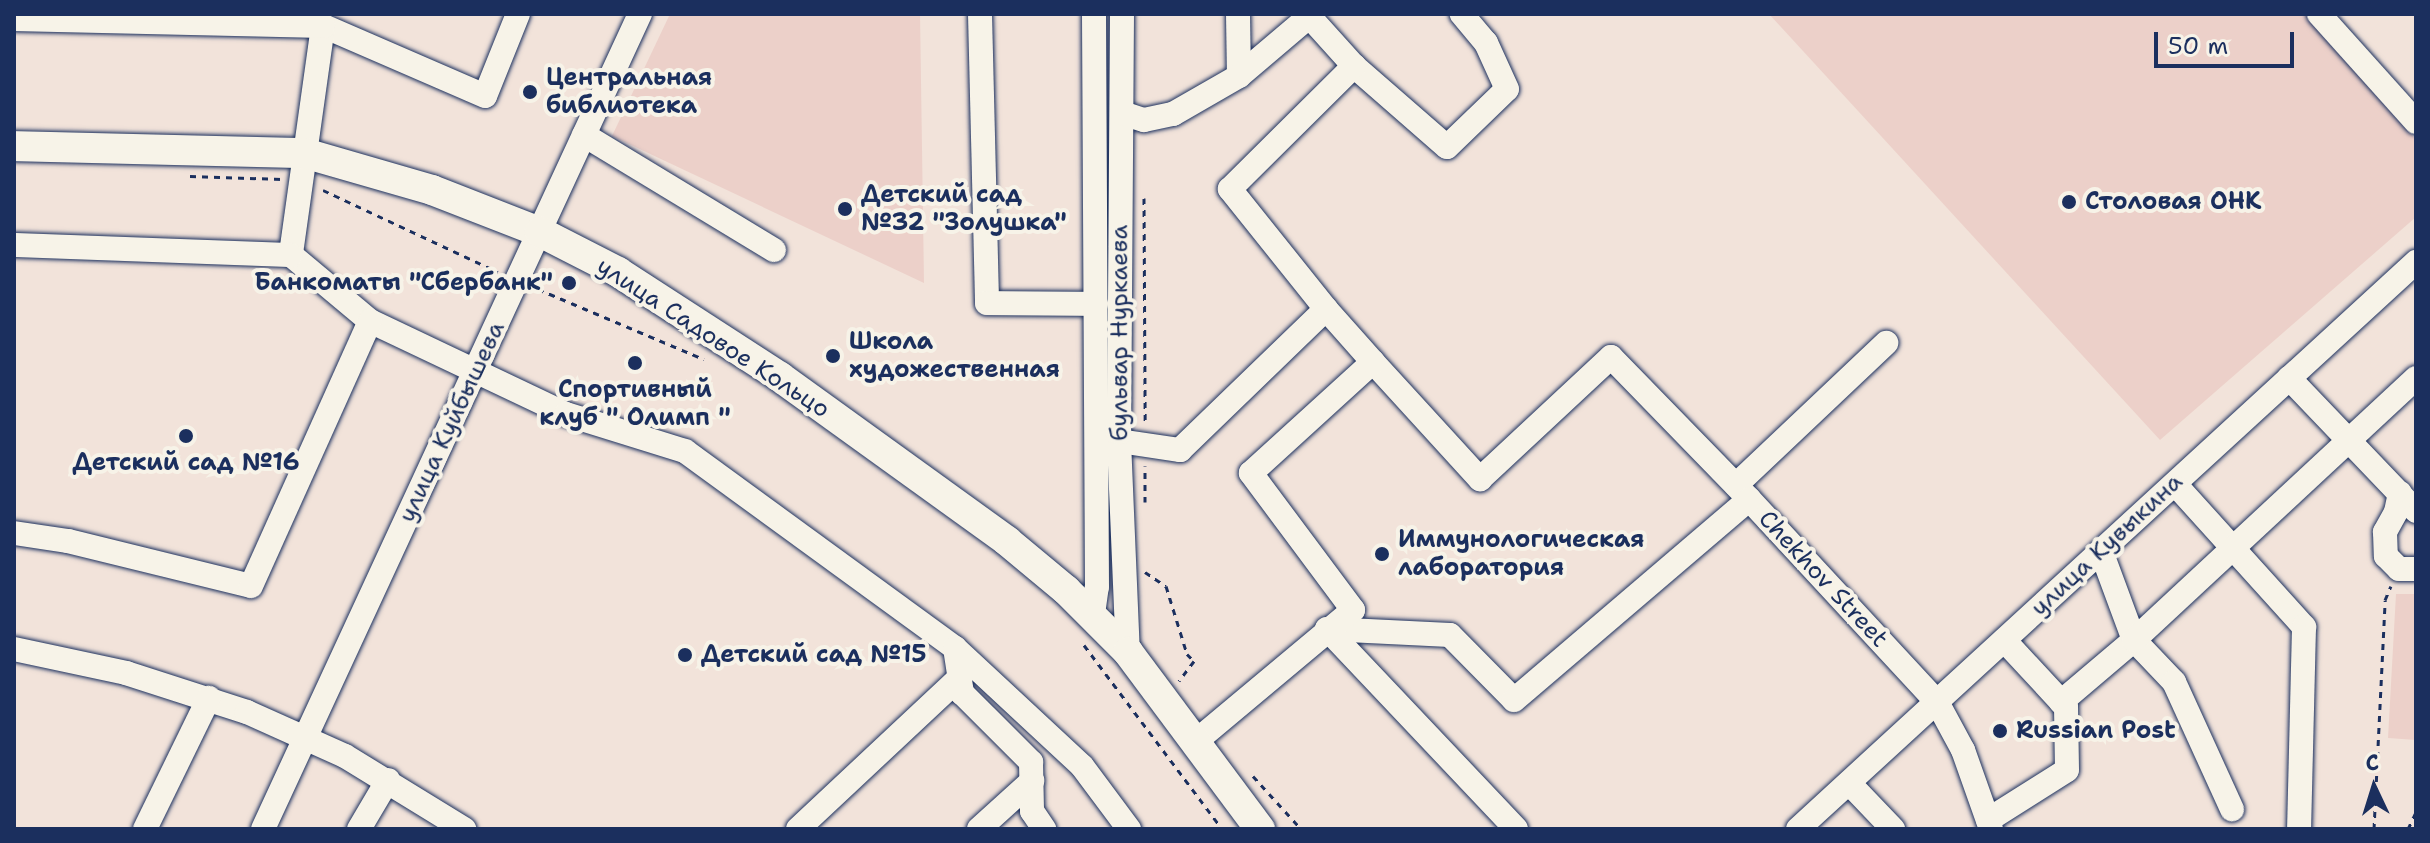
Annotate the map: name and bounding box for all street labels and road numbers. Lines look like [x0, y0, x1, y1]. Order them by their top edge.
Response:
street label: бульвар Нуркаева [1106, 225, 1134, 441]
street label: улица Садовое Кольцо [591, 252, 835, 424]
street label: улица Куйбышева [393, 317, 511, 527]
street label: улица Кувыкина [2025, 467, 2189, 623]
street label: Chekhov Street [1752, 505, 1894, 653]

